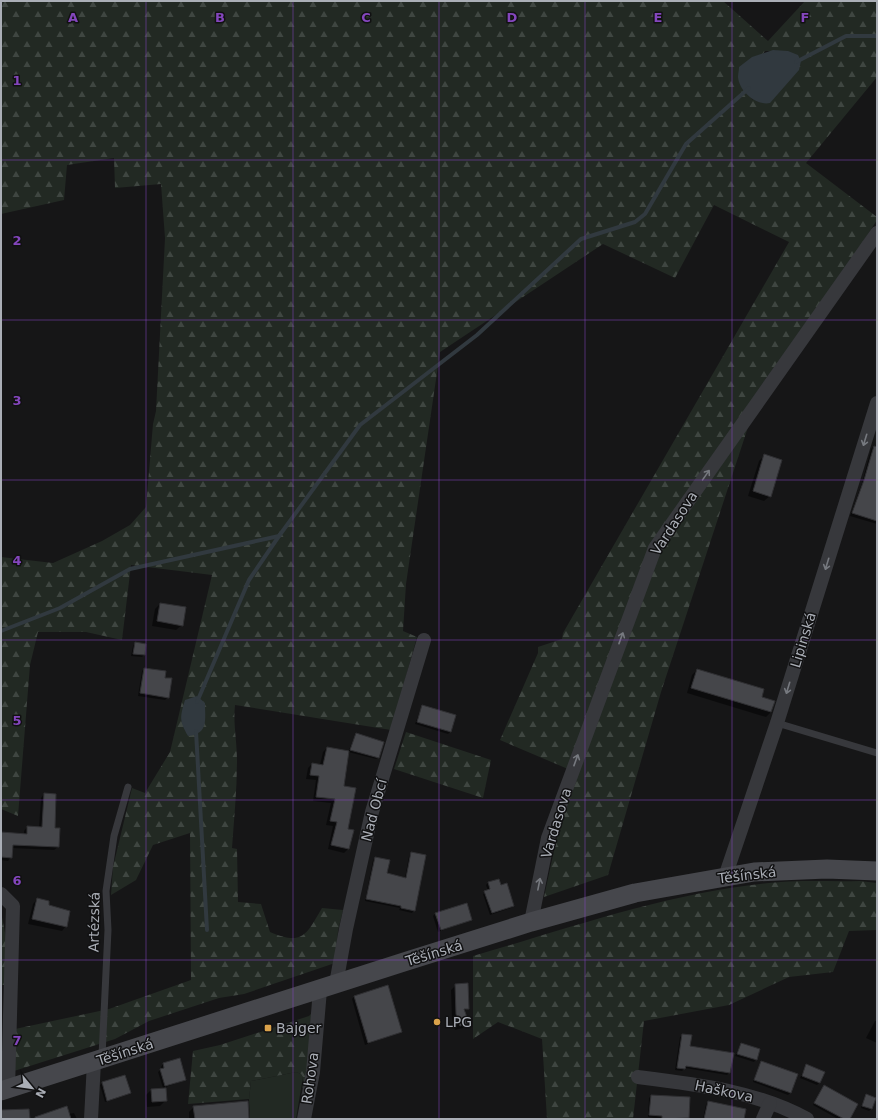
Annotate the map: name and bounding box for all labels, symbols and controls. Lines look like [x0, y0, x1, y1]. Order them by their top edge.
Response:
text: A [68, 10, 78, 25]
text: B [215, 10, 225, 25]
text: C [361, 10, 371, 25]
text: D [507, 10, 518, 25]
text: E [654, 10, 662, 25]
text: F [801, 10, 809, 25]
text: 1 [12, 73, 22, 88]
text: 2 [12, 233, 22, 248]
text: 3 [12, 393, 22, 408]
one-way arrow [861, 433, 868, 446]
one-way arrow [702, 469, 710, 480]
street label: Vardasova [647, 488, 701, 558]
text: 4 [12, 553, 22, 568]
one-way arrow [822, 558, 830, 570]
street label: Lipinská [787, 610, 819, 670]
one-way arrow [618, 633, 626, 645]
one-way arrow [784, 682, 791, 695]
text: 5 [12, 713, 22, 728]
one-way arrow [573, 755, 581, 767]
street label: Nad Obcí [358, 776, 390, 843]
street label: Vardasova [538, 786, 574, 860]
street label: Těšínská [716, 863, 777, 887]
text: 6 [12, 873, 22, 888]
one-way arrow [535, 878, 543, 891]
street label: Artézská [85, 892, 103, 952]
street label: Těšínská [403, 937, 464, 970]
place label: LPG [445, 1014, 472, 1030]
marker: LPG [432, 1017, 442, 1027]
place label: Bajger [276, 1020, 322, 1036]
marker: Bajger [263, 1023, 273, 1033]
text: 7 [12, 1033, 22, 1048]
street label: Těšínská [94, 1035, 155, 1069]
street label: Rohova [298, 1051, 322, 1105]
north arrow [12, 1068, 52, 1108]
street label: Haškova [693, 1077, 755, 1105]
text: N [32, 1085, 48, 1100]

